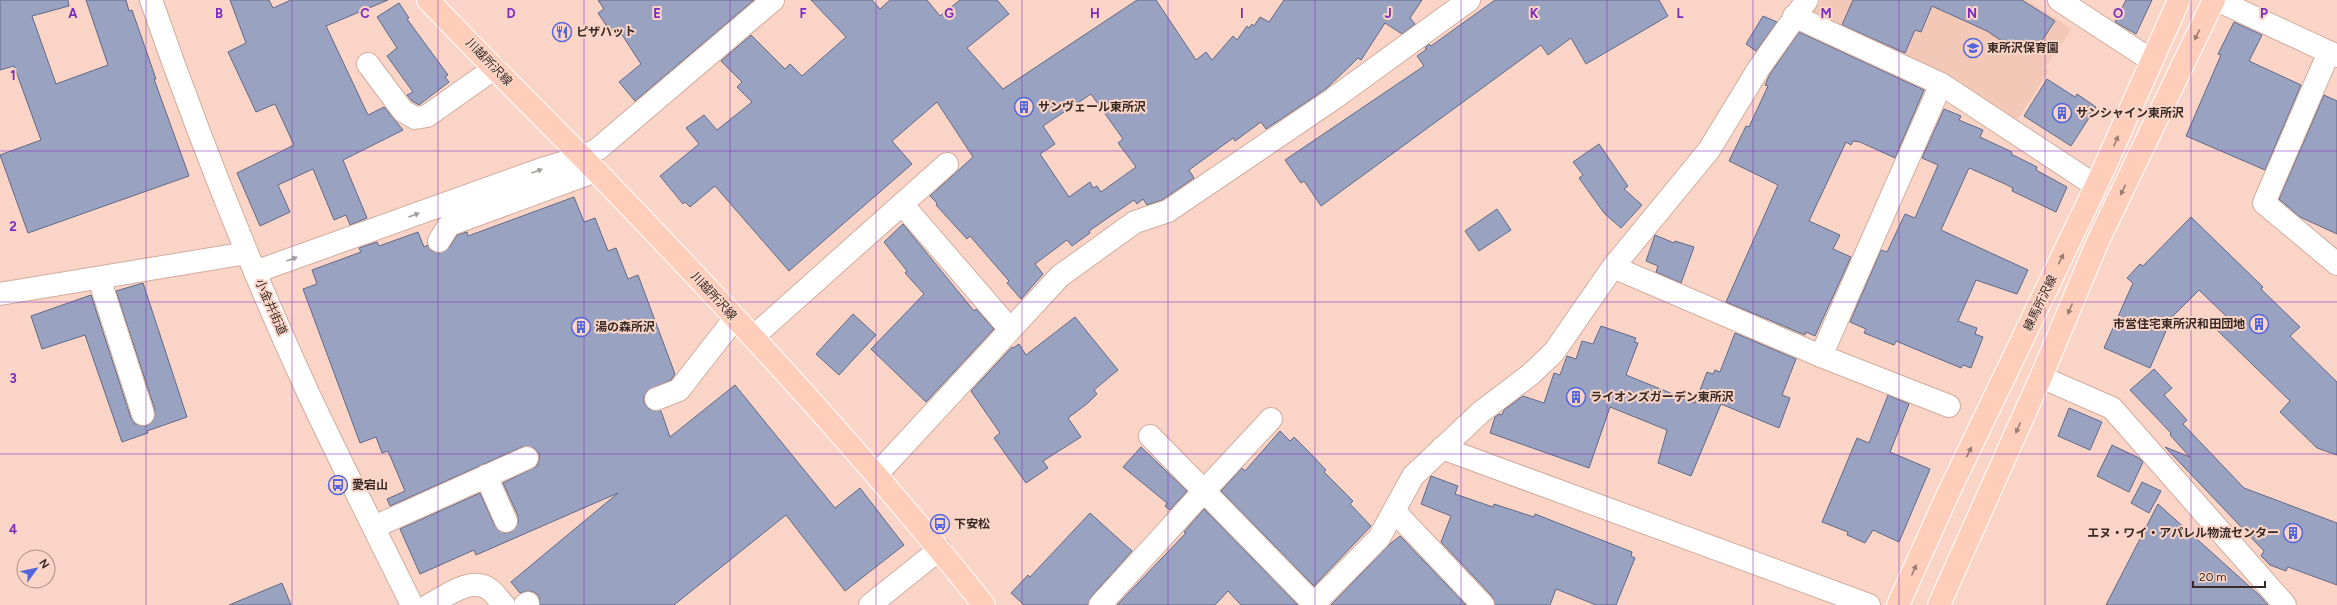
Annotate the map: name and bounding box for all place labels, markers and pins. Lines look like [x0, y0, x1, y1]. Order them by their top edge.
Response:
restaurant icon: ピザハット [551, 21, 573, 43]
place label: ピザハット [576, 25, 636, 39]
school or university icon: 東所沢保育園 [1962, 37, 1984, 59]
place label: 東所沢保育園 [1987, 41, 2059, 55]
building icon: サンヴェール東所沢 [1013, 96, 1035, 118]
place label: サンヴェール東所沢 [1038, 100, 1146, 114]
building icon: サンシャイン東所沢 [2051, 102, 2073, 124]
place label: サンシャイン東所沢 [2076, 106, 2184, 120]
building icon: 市営住宅東所沢和田団地 [2248, 313, 2270, 335]
building icon: 湯の森所沢 [570, 316, 592, 338]
place label: 市営住宅東所沢和田団地 [2113, 317, 2245, 331]
place label: 湯の森所沢 [595, 320, 655, 334]
building icon: ライオンズガーデン東所沢 [1565, 386, 1587, 408]
place label: ライオンズガーデン東所沢 [1590, 390, 1734, 404]
bus stop icon: 愛宕山 [327, 474, 349, 496]
place label: 愛宕山 [352, 478, 388, 492]
bus stop icon: 下安松 [929, 513, 951, 535]
place label: 下安松 [954, 517, 990, 531]
building icon: エヌ・ワイ・アパレル物流センター [2282, 522, 2304, 544]
place label: エヌ・ワイ・アパレル物流センター [2087, 526, 2279, 540]

